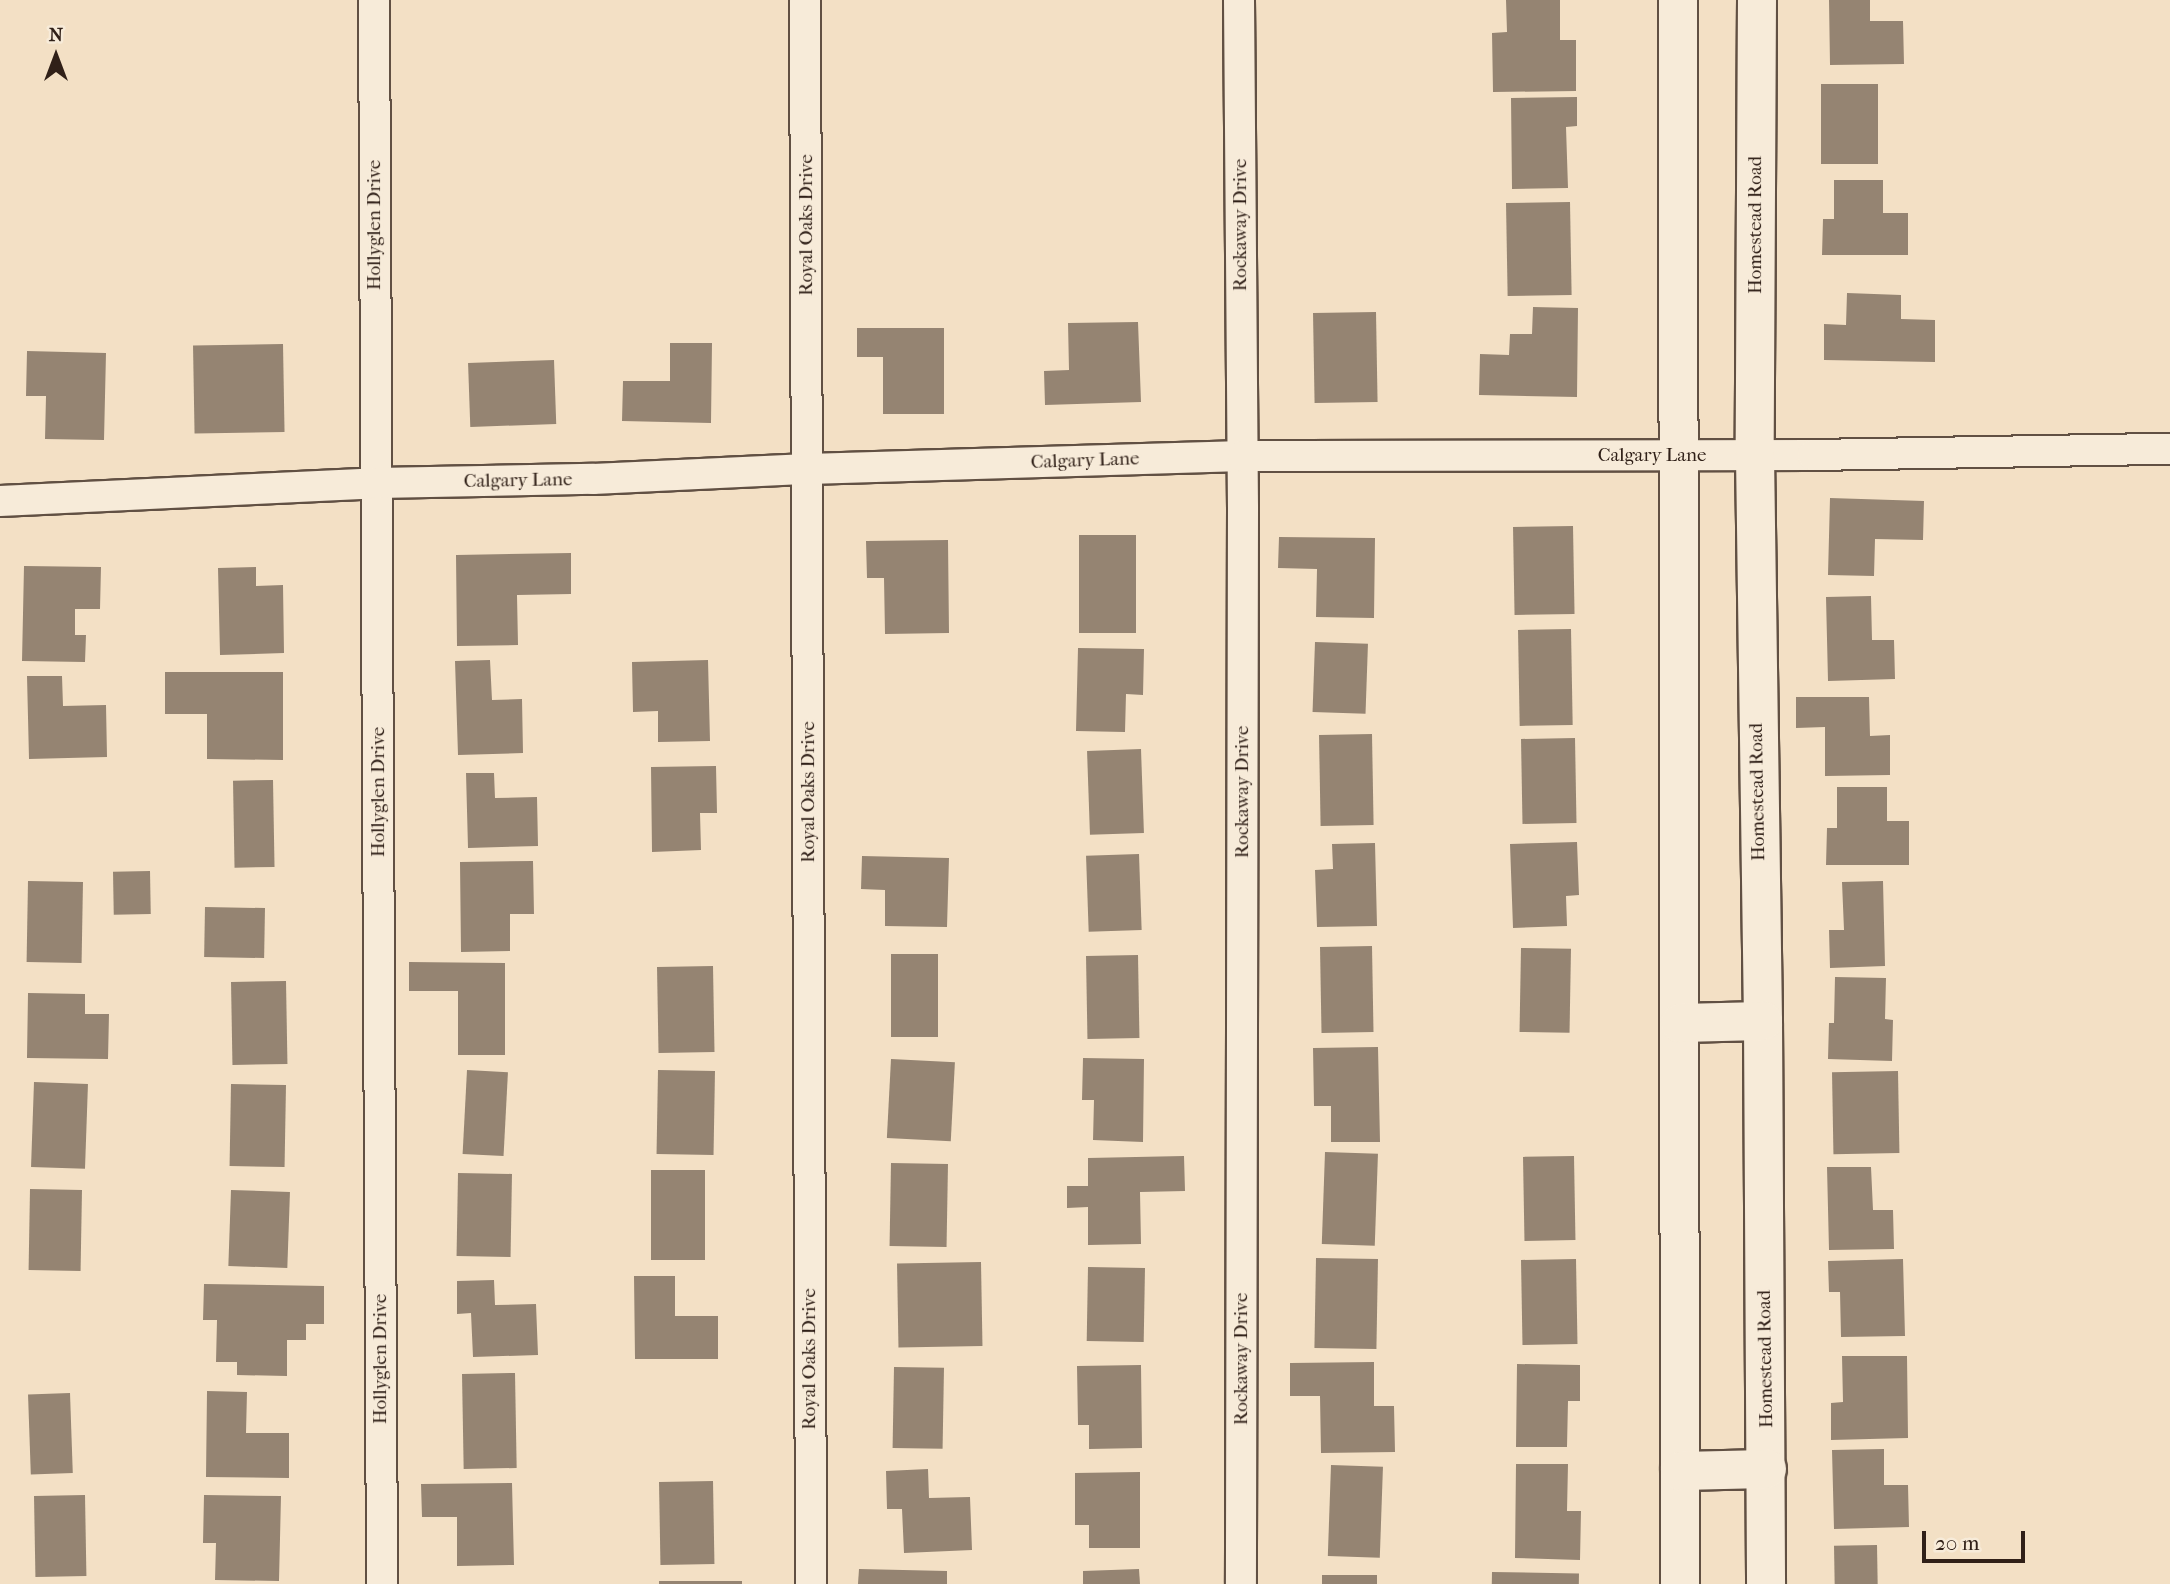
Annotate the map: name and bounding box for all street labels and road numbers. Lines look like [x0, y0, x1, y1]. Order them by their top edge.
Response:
street label: Royal Oaks Drive [796, 154, 818, 296]
street label: Homestead Road [1745, 156, 1767, 294]
street label: Rockaway Drive [1230, 159, 1252, 291]
street label: Hollyglen Drive [364, 160, 386, 290]
street label: Calgary Lane [1598, 445, 1706, 467]
street label: Calgary Lane [1030, 448, 1140, 474]
street label: Calgary Lane [464, 469, 572, 493]
street label: Royal Oaks Drive [798, 721, 820, 863]
street label: Homestead Road [1745, 723, 1771, 861]
street label: Rockaway Drive [1232, 726, 1254, 858]
street label: Hollyglen Drive [368, 727, 390, 857]
street label: Royal Oaks Drive [799, 1288, 821, 1430]
street label: Homestead Road [1753, 1290, 1779, 1428]
street label: Rockaway Drive [1231, 1293, 1253, 1425]
street label: Hollyglen Drive [370, 1294, 392, 1424]

